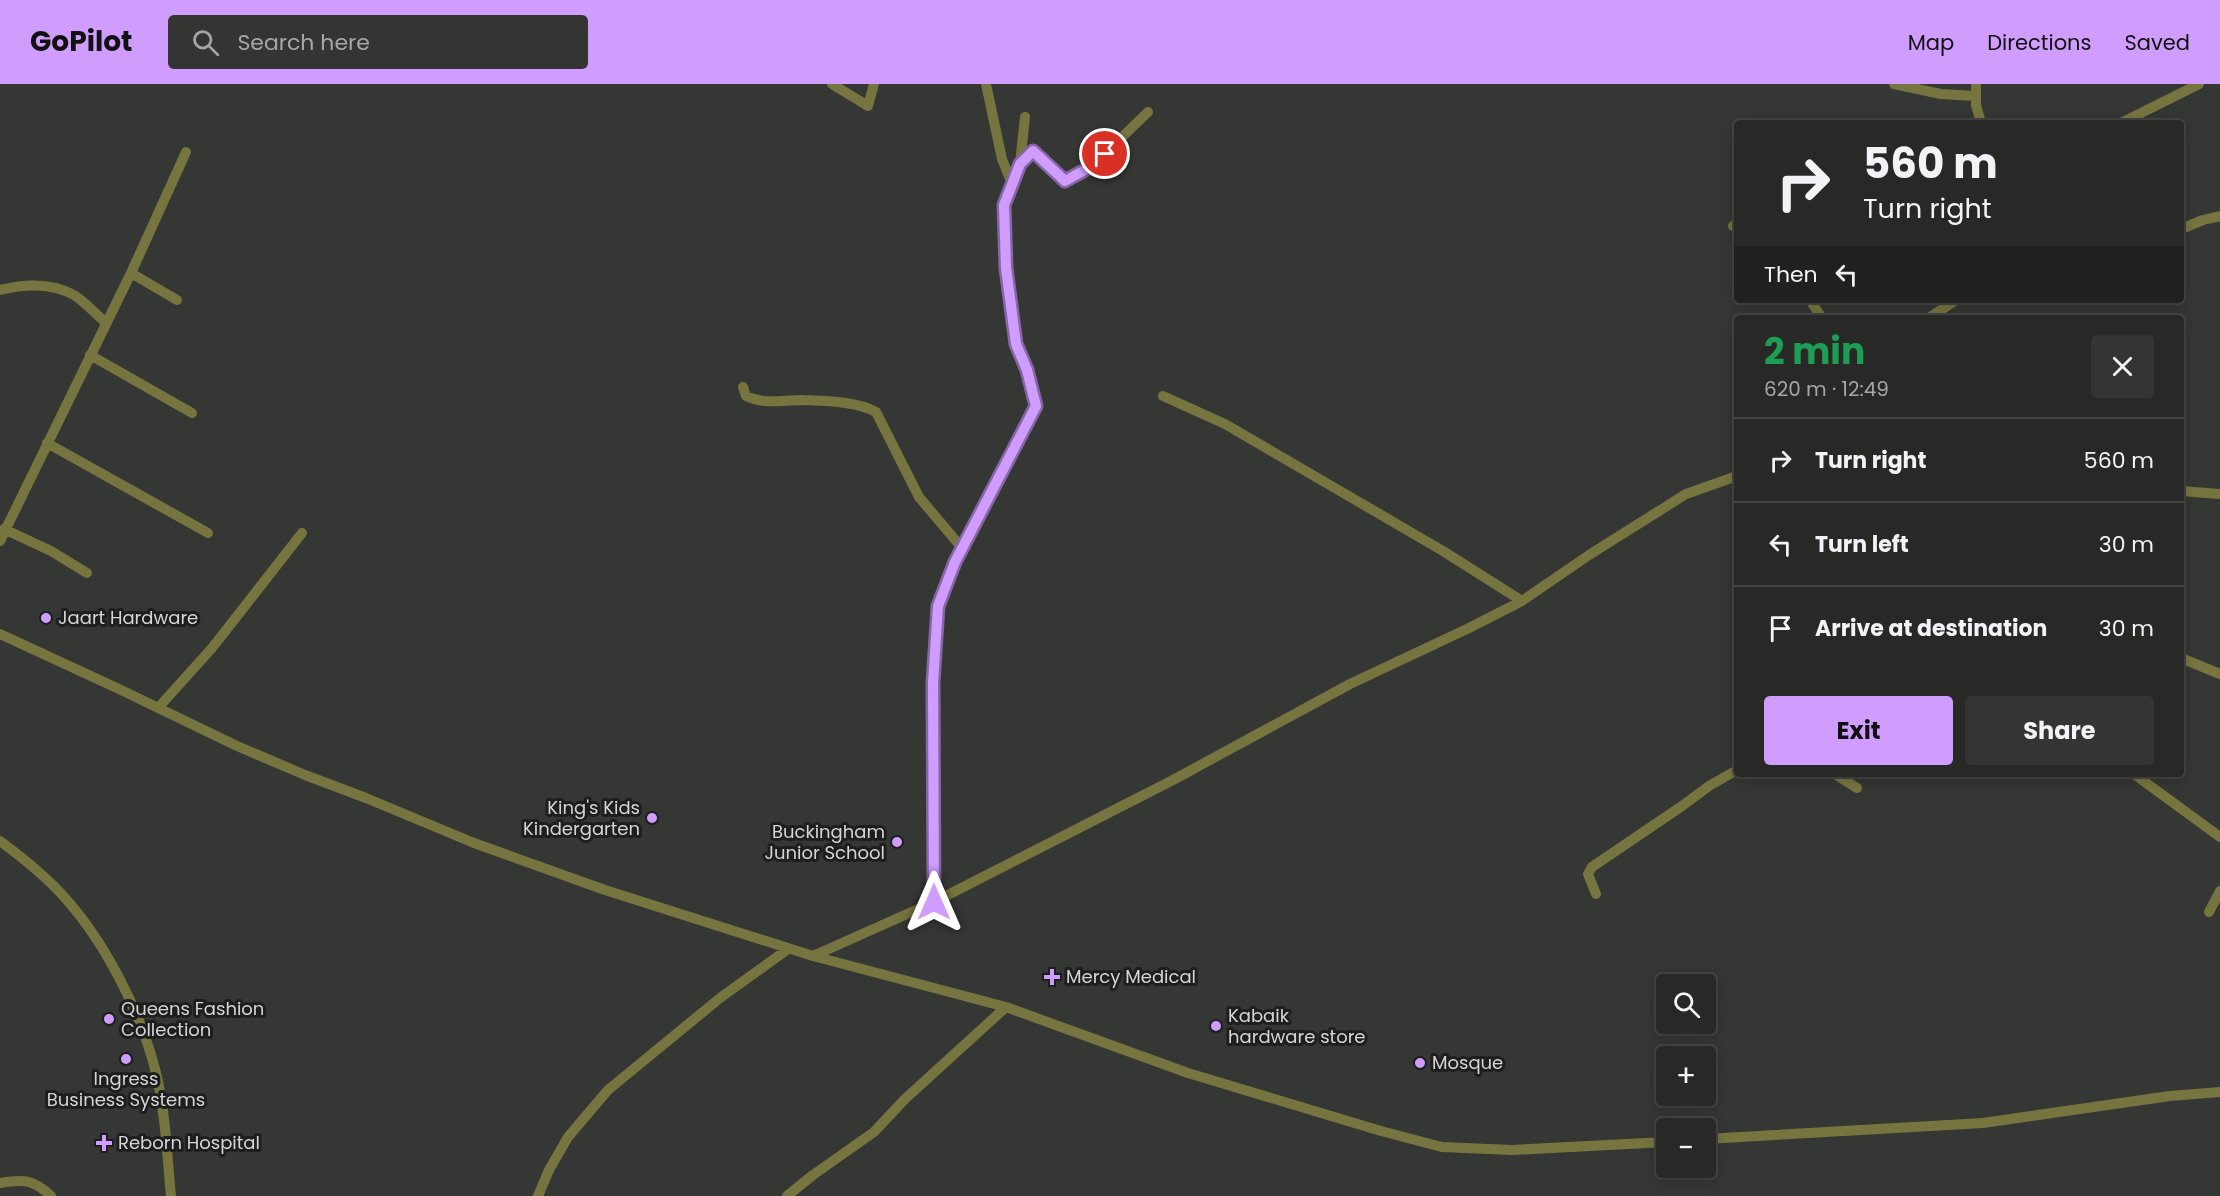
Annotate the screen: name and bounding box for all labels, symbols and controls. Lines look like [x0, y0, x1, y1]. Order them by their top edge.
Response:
search box [168, 15, 588, 69]
text: GoPilot [30, 22, 132, 61]
icon: search [189, 26, 222, 59]
text: Search here [237, 27, 370, 58]
text: Map [1908, 28, 1954, 57]
text: Directions [1987, 28, 2091, 57]
text: Saved [2124, 28, 2190, 57]
pin [1079, 128, 1130, 179]
text: 560 m [1863, 134, 1998, 193]
icon: arrive [1088, 137, 1121, 170]
icon: right [1764, 144, 1842, 222]
text: Turn right [1863, 190, 1992, 227]
icon: left [1830, 258, 1863, 291]
text: Then [1764, 259, 1818, 290]
text: 2 min [1764, 326, 1865, 377]
button: close [2091, 335, 2154, 398]
text: 620 m · 12:49 [1764, 375, 1889, 403]
icon: right [1764, 444, 1797, 477]
text: Turn right [1815, 445, 1926, 476]
text: 560 m [2084, 445, 2154, 476]
icon: left [1764, 528, 1797, 561]
text: Turn left [1815, 529, 1909, 560]
text: 30 m [2099, 529, 2154, 560]
place label: Jaart Hardware [58, 605, 198, 630]
marker: Jaart Hardware [39, 611, 53, 625]
icon: arrive [1764, 612, 1797, 645]
text: Arrive at destination [1815, 613, 2047, 644]
text: 30 m [2099, 613, 2154, 644]
button: Exit [1764, 696, 1953, 765]
button: Share [1965, 696, 2154, 765]
place label: King's Kids Kindergarten [523, 795, 640, 841]
marker: King's Kids Kindergarten [645, 811, 659, 825]
place label: Buckingham Junior School [764, 819, 885, 865]
marker: Buckingham Junior School [890, 835, 904, 849]
position arrow [902, 870, 966, 934]
place label: Mercy Medical [1066, 964, 1196, 989]
marker: Mercy Medical [1043, 968, 1061, 986]
map controls [1656, 974, 1716, 1178]
button: search [1656, 974, 1716, 1034]
place label: Queens Fashion Collection [121, 996, 264, 1042]
place label: Kabaik hardware store [1228, 1003, 1366, 1049]
marker: Queens Fashion Collection [102, 1012, 116, 1026]
marker: Kabaik hardware store [1209, 1019, 1223, 1033]
button: + [1656, 1046, 1716, 1106]
place label: Mosque [1432, 1050, 1503, 1075]
marker: Ingress Business Systems [119, 1052, 133, 1066]
marker: Mosque [1413, 1056, 1427, 1070]
place label: Ingress Business Systems [47, 1066, 205, 1112]
button: − [1656, 1118, 1716, 1178]
place label: Reborn Hospital [118, 1130, 260, 1155]
marker: Reborn Hospital [95, 1134, 113, 1152]

